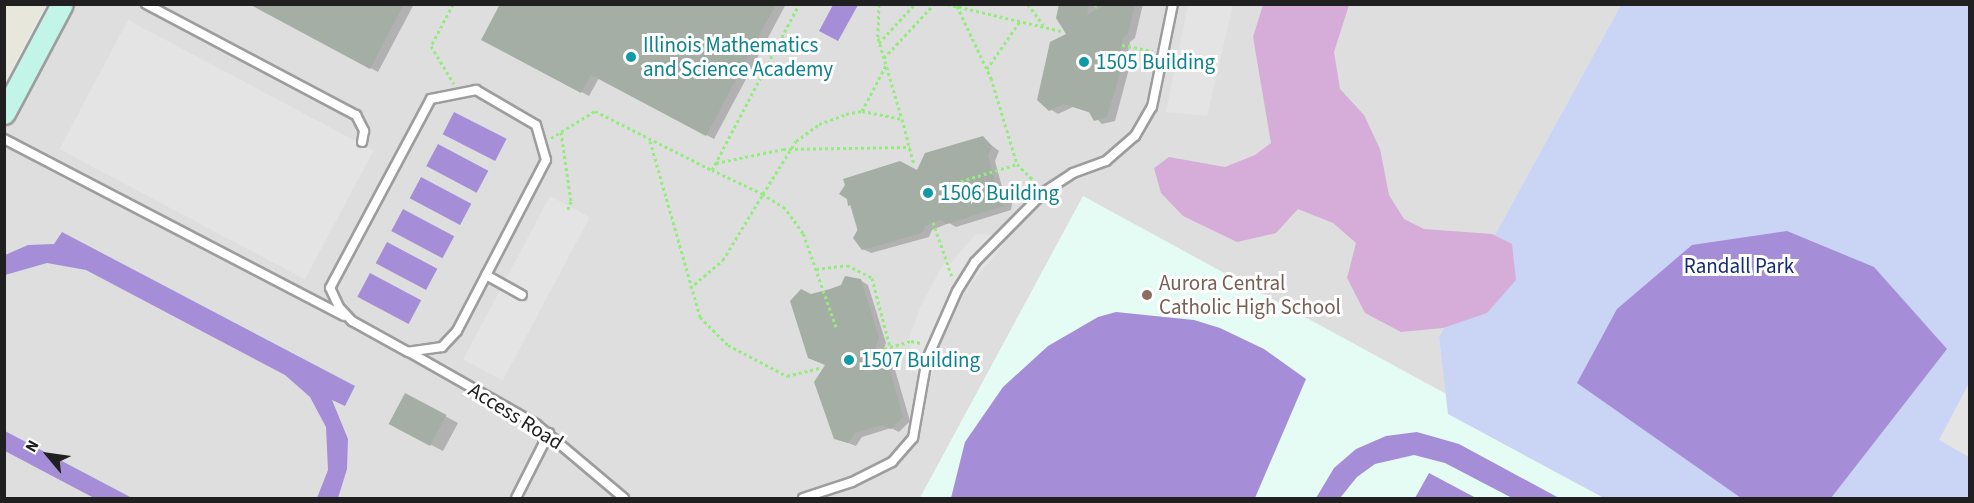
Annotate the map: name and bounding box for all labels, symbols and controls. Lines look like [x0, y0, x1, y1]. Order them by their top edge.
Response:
place label: Illinois Mathematics and Science Academy [643, 32, 833, 82]
place label: 1505 Building [1096, 49, 1215, 75]
marker: Illinois Mathematics and Science Academy [624, 50, 638, 64]
marker: 1505 Building [1077, 55, 1091, 69]
place label: 1506 Building [940, 180, 1059, 206]
marker: 1506 Building [921, 186, 935, 200]
park label: Randall Park [1684, 253, 1794, 279]
place label: Aurora Central Catholic High School [1159, 270, 1341, 320]
marker: Aurora Central Catholic High School [1140, 288, 1154, 302]
place label: 1507 Building [861, 347, 980, 373]
marker: 1507 Building [842, 353, 856, 367]
street label: Access Road [464, 377, 568, 455]
north arrow [18, 425, 78, 485]
text: N [20, 436, 44, 456]

